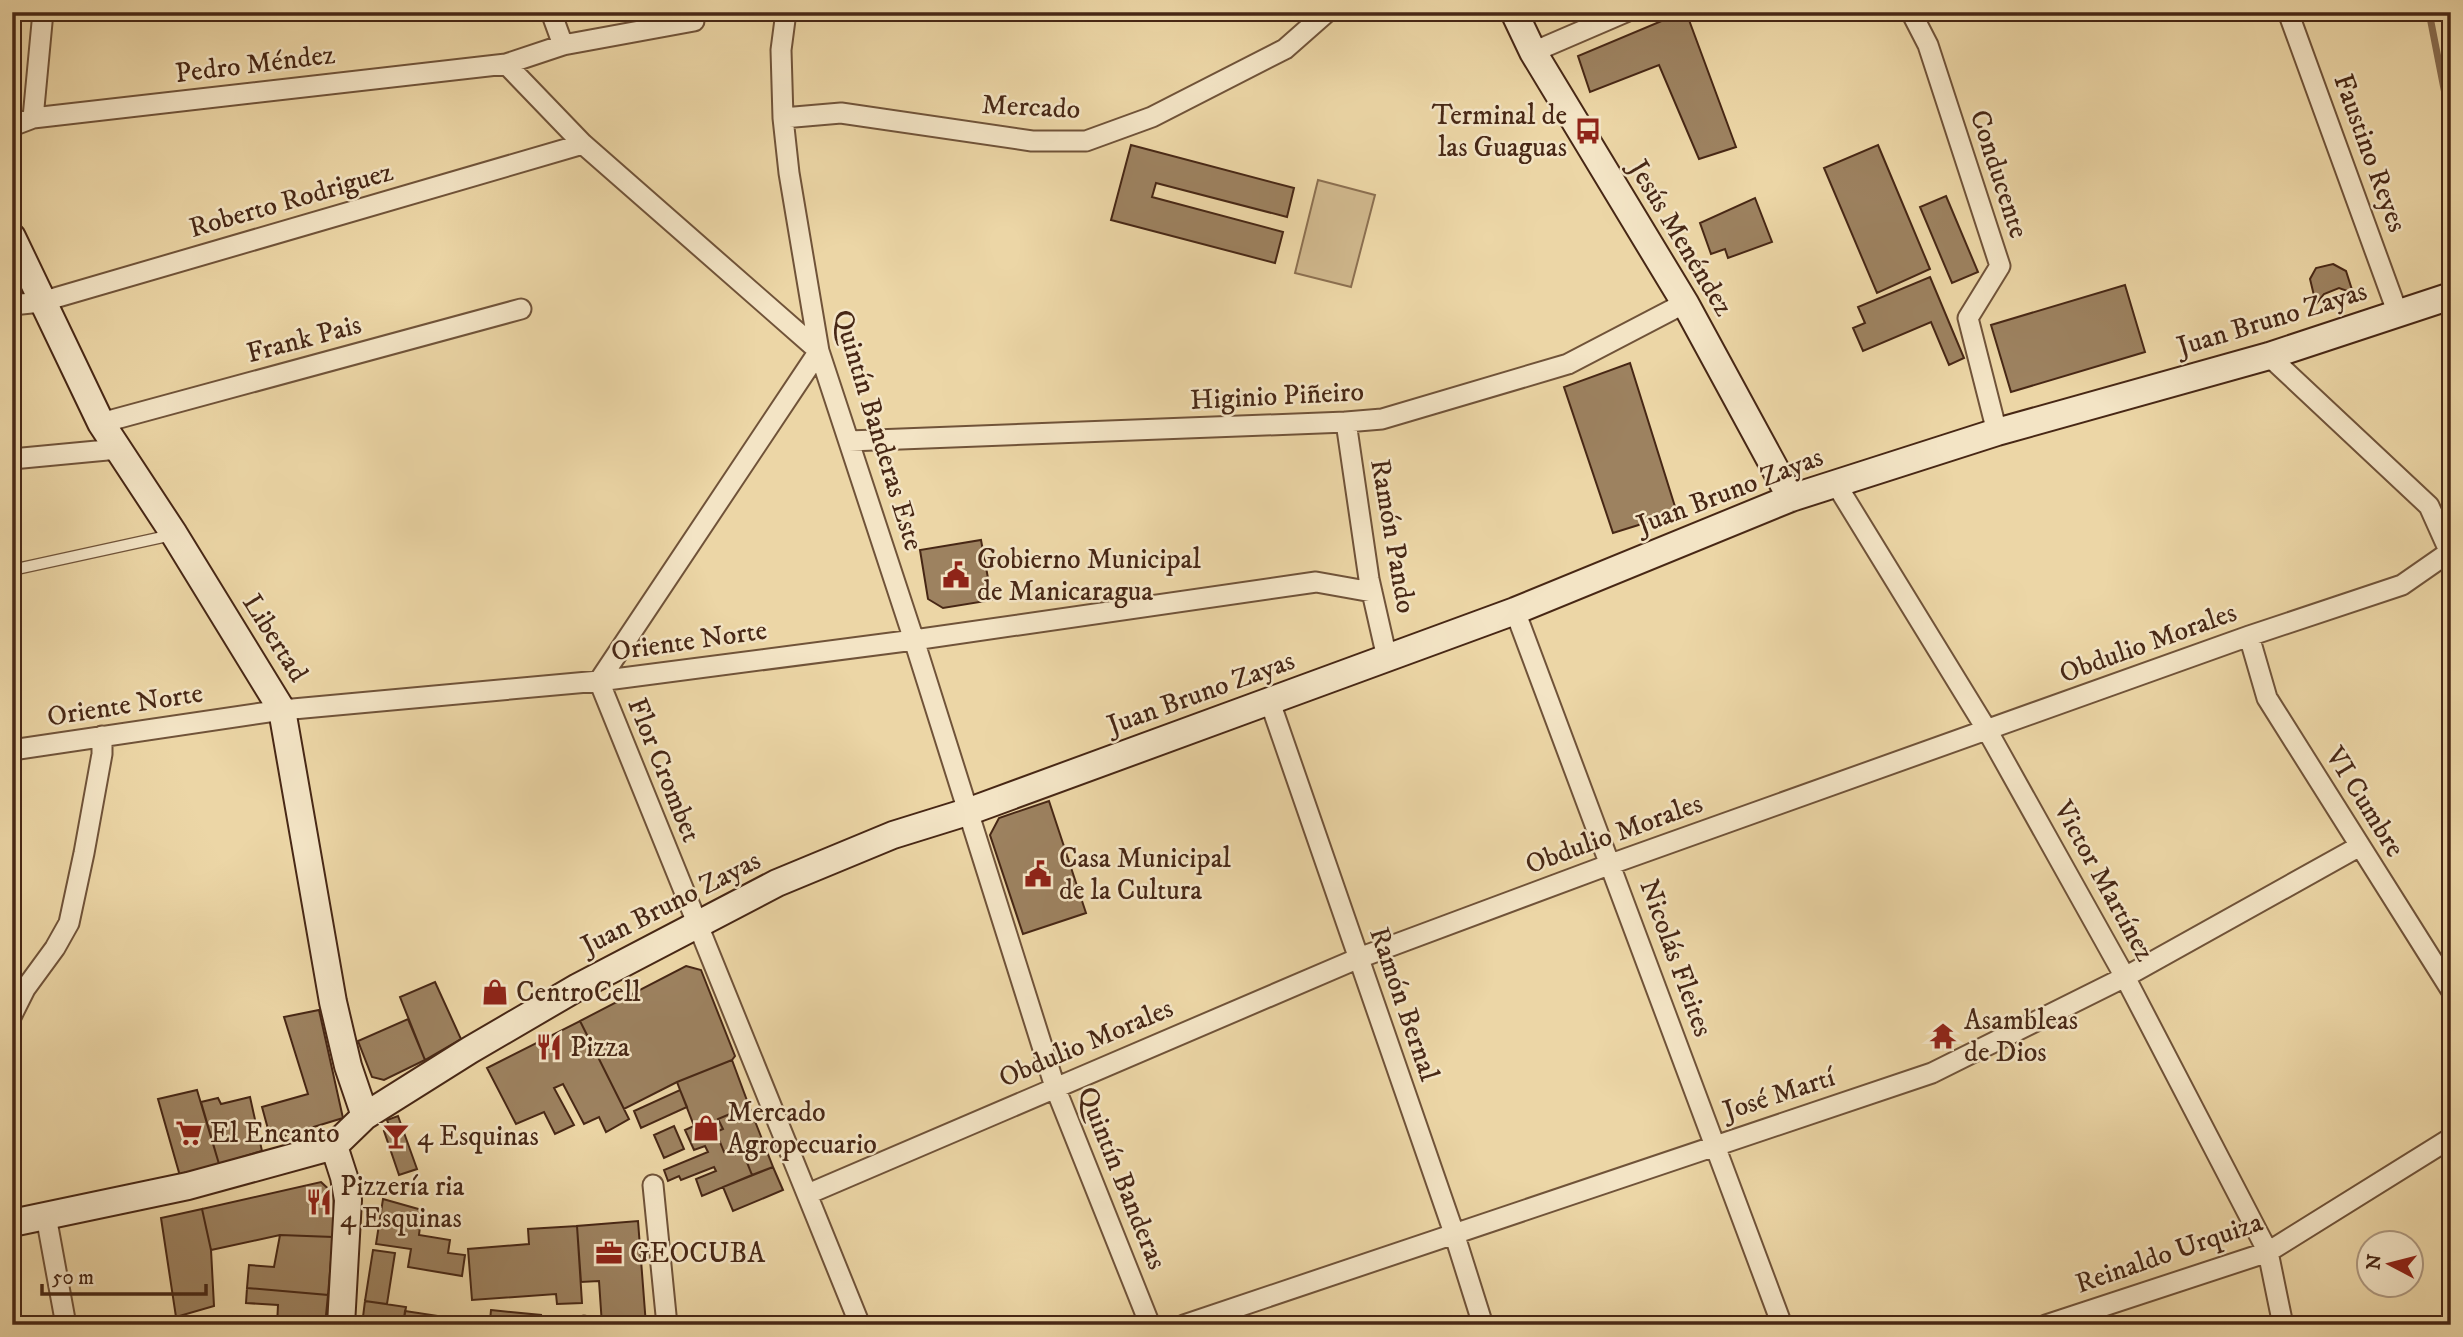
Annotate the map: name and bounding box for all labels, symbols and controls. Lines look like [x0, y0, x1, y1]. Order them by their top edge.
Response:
street label: Pedro Méndez [173, 37, 337, 91]
street label: Faustino Reyes [2325, 69, 2415, 237]
street label: Mercado [981, 87, 1081, 127]
place label: Terminal de las Guaguas [1432, 98, 1567, 165]
street label: Conducente [1962, 105, 2036, 243]
bus stop icon: Terminal de las Guaguas [1573, 116, 1603, 146]
street label: Jesús Menéndez [1619, 151, 1741, 322]
street label: Roberto Rodriguez [185, 154, 397, 246]
street label: Juan Bruno Zayas [2170, 274, 2371, 365]
street label: Quintín Banderas Este [825, 305, 931, 555]
street label: Frank Pais [243, 307, 365, 371]
street label: Higinio Piñeiro [1189, 374, 1365, 418]
street label: Juan Bruno Zayas [1629, 439, 1828, 544]
street label: Ramón Pando [1362, 456, 1424, 616]
place label: Gobierno Municipal de Manicaragua [977, 542, 1201, 609]
public building icon: Gobierno Municipal de Manicaragua [941, 560, 971, 590]
street label: Libertad [234, 587, 316, 689]
street label: Obdulio Morales [2055, 595, 2241, 691]
street label: Oriente Norte [609, 613, 769, 669]
street label: Juan Bruno Zayas [1100, 643, 1299, 744]
street label: Oriente Norte [45, 675, 205, 735]
street label: Flor Crombet [619, 693, 709, 847]
street label: VI Cumbre [2317, 740, 2413, 864]
street label: Obdulio Morales [1521, 786, 1707, 882]
street label: Victor Martínez [2045, 794, 2162, 967]
place label: Casa Municipal de la Cultura [1059, 841, 1232, 908]
street label: Juan Bruno Zayas [573, 843, 767, 965]
public building icon: Casa Municipal de la Cultura [1023, 859, 1053, 889]
street label: Nicolás Fleites [1631, 875, 1721, 1041]
street label: Ramón Bernal [1361, 922, 1447, 1086]
place label: CentroCell [516, 975, 641, 1010]
shop icon: CentroCell [480, 977, 510, 1007]
street label: Obdulio Morales [994, 991, 1178, 1095]
place label: Asambleas de Dios [1964, 1003, 2078, 1070]
temple icon: Asambleas de Dios [1928, 1021, 1958, 1051]
place label: Pizza [570, 1030, 630, 1065]
restaurant icon: Pizza [534, 1032, 564, 1062]
street label: José Martí [1716, 1059, 1841, 1129]
street label: Quintín Banderas [1069, 1081, 1175, 1275]
place label: Mercado Agropecuario [727, 1095, 877, 1162]
shop icon: Mercado Agropecuario [691, 1113, 721, 1143]
place label: El Encanto [210, 1116, 340, 1151]
supermarket icon: El Encanto [174, 1118, 204, 1148]
place label: 4 Esquinas [417, 1119, 539, 1154]
bar icon: 4 Esquinas [381, 1121, 411, 1151]
place label: Pizzería ria 4 Esquinas [340, 1169, 465, 1236]
restaurant icon: Pizzería ria 4 Esquinas [304, 1187, 334, 1217]
street label: Reinaldo Urquiza [2071, 1205, 2267, 1301]
north arrow [2354, 1228, 2424, 1298]
place label: GEOCUBA [630, 1236, 766, 1271]
office icon: GEOCUBA [594, 1238, 624, 1268]
scale bar [42, 1253, 206, 1297]
text: N [2362, 1253, 2387, 1271]
text: 50 m [52, 1265, 94, 1291]

